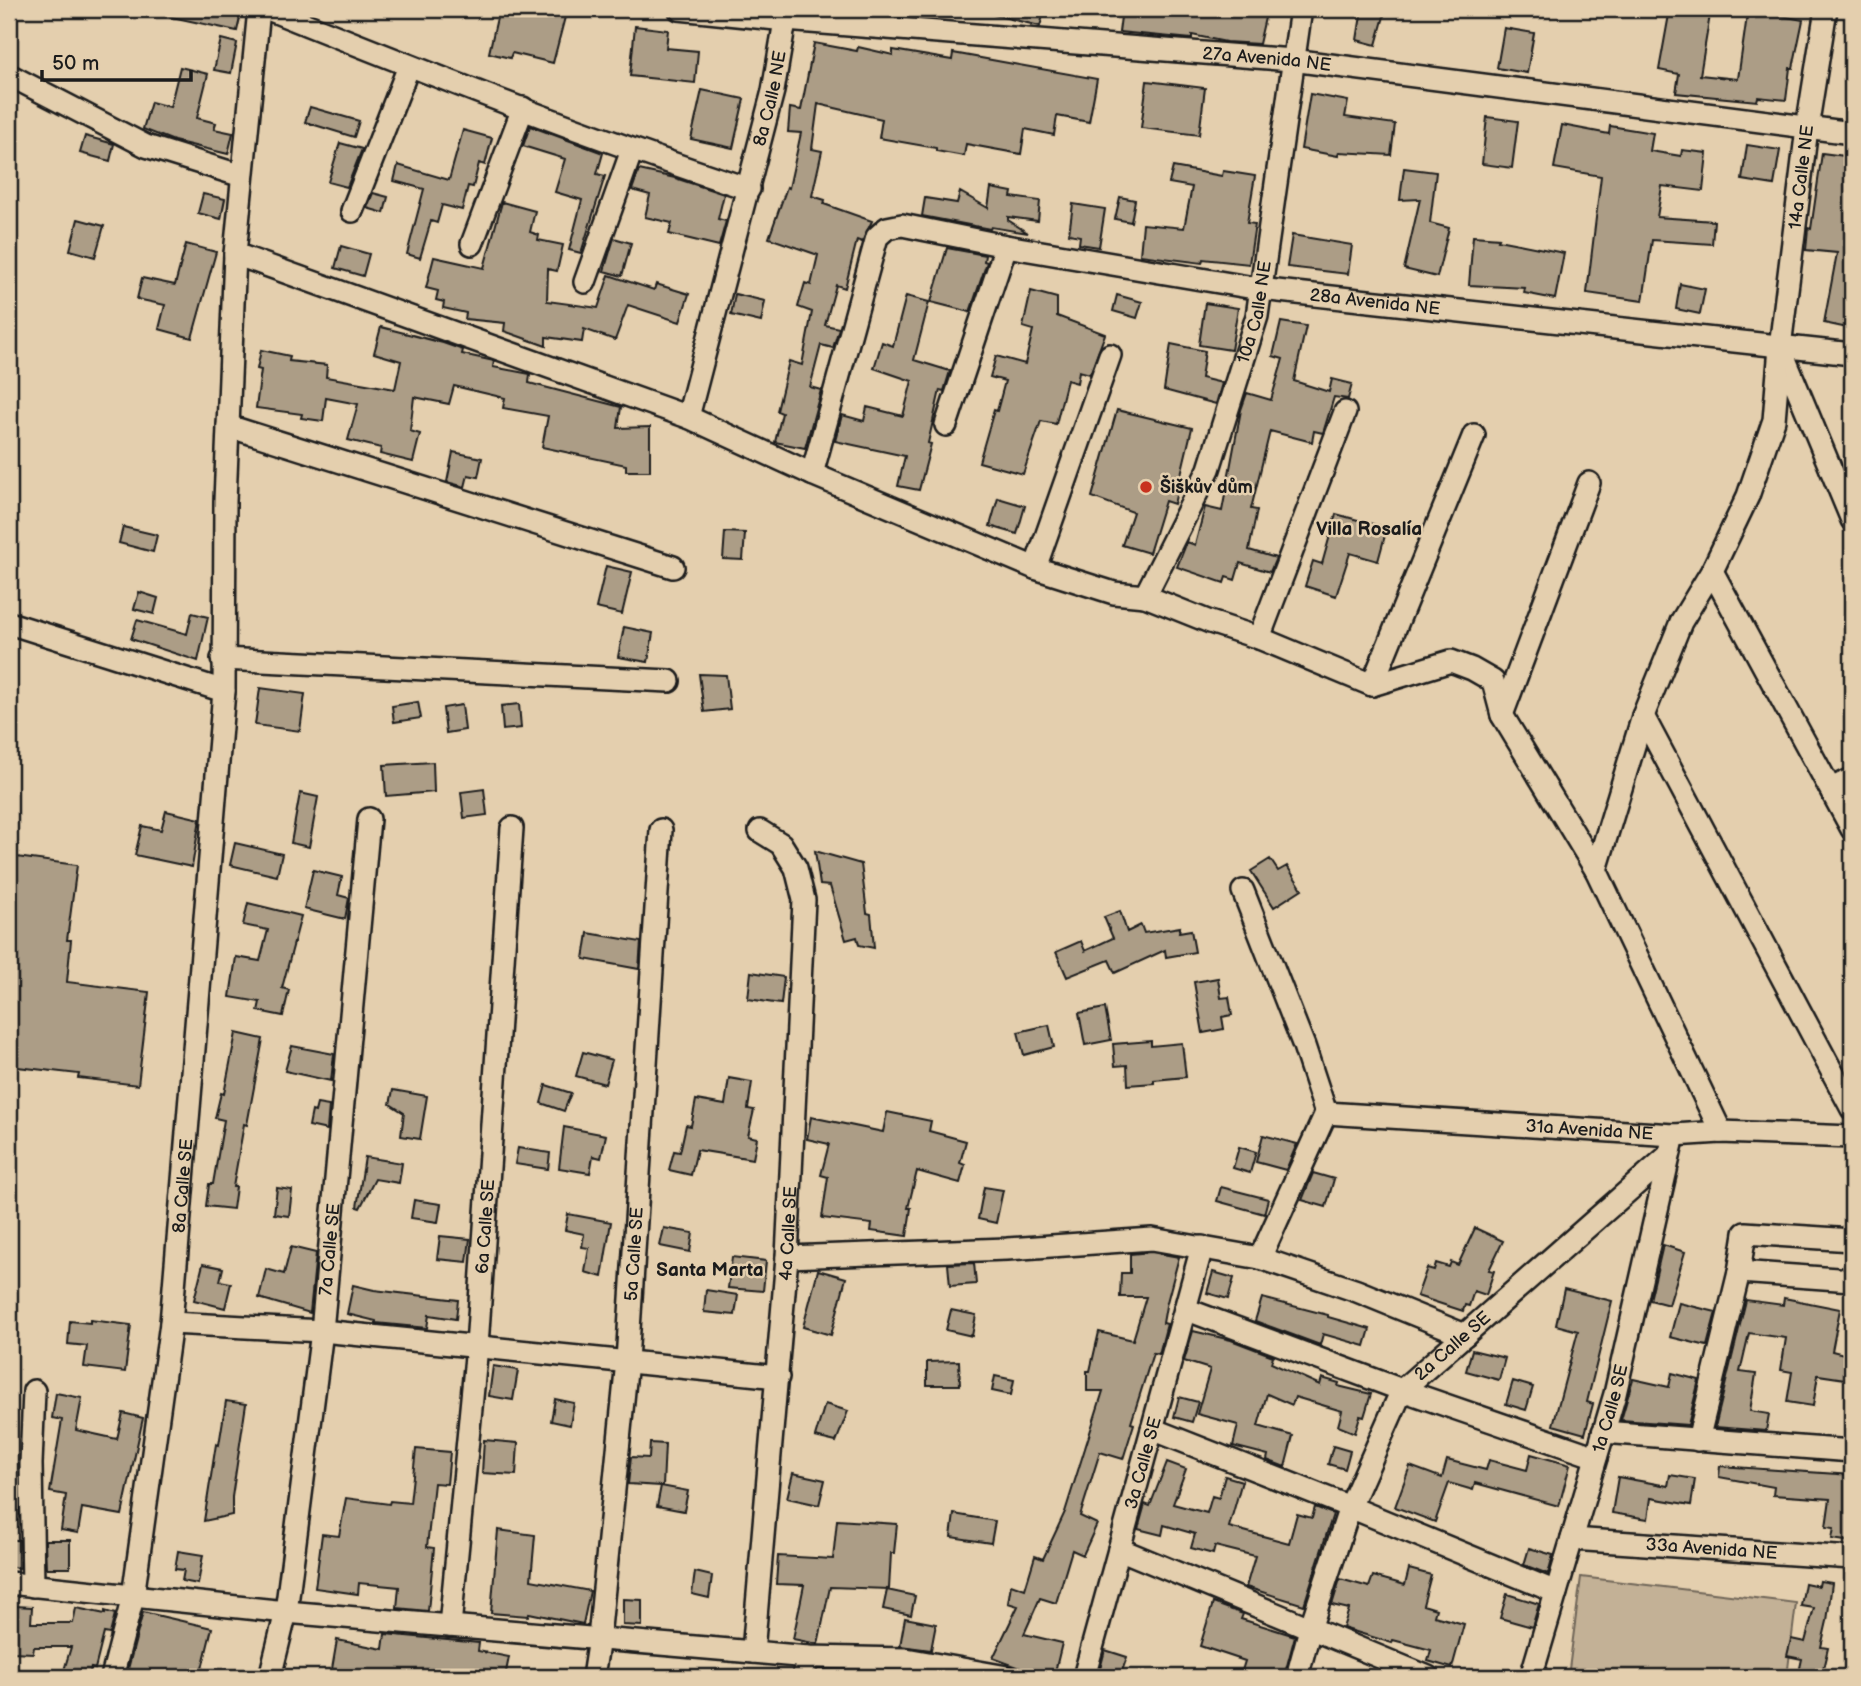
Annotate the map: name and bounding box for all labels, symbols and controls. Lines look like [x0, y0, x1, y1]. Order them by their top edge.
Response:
scale bar [42, 38, 191, 82]
street label: 27a Avenida NE [1202, 42, 1333, 76]
street label: 8a Calle NE [749, 49, 790, 148]
text: 50 m [52, 51, 99, 76]
street label: 14a Calle NE [1784, 124, 1818, 230]
street label: 10a Calle NE [1232, 259, 1275, 366]
street label: 28a Avenida NE [1309, 284, 1442, 319]
place label: Šiškův dům [1160, 475, 1253, 498]
marker: Šiškův dům [1138, 479, 1154, 495]
district label: Villa Rosalía [1316, 518, 1422, 541]
street label: 31a Avenida NE [1525, 1115, 1654, 1144]
street label: 8a Calle SE [168, 1138, 197, 1234]
street label: 6a Calle SE [471, 1178, 499, 1275]
street label: 4a Calle SE [774, 1185, 801, 1282]
street label: 7a Calle SE [315, 1202, 344, 1297]
street label: 5a Calle SE [620, 1206, 647, 1302]
district label: Santa Marta [656, 1259, 764, 1282]
street label: 2a Calle SE [1410, 1307, 1495, 1385]
street label: 1a Calle SE [1588, 1362, 1632, 1455]
street label: 3a Calle SE [1120, 1414, 1165, 1512]
street label: 33a Avenida NE [1645, 1534, 1778, 1563]

